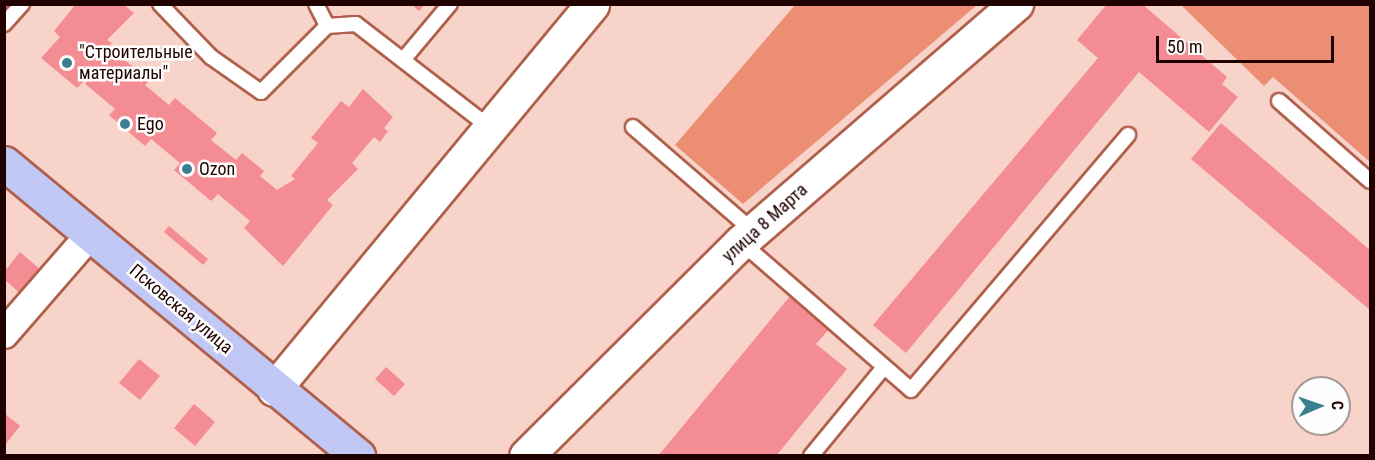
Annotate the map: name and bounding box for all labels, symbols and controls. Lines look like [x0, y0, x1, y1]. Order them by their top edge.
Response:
scale bar [1159, 24, 1338, 62]
text: 50 m [1167, 36, 1202, 57]
place label: "Строительные материалы" [79, 42, 193, 84]
marker: "Строительные материалы" [60, 56, 74, 70]
place label: Ego [137, 113, 164, 135]
marker: Ego [118, 117, 132, 131]
place label: Ozon [199, 158, 235, 180]
marker: Ozon [180, 162, 194, 176]
street label: улица 8 Марта [718, 179, 812, 267]
street label: Псковская улица [125, 260, 237, 358]
north arrow [1291, 376, 1351, 436]
text: С [1328, 401, 1347, 410]

